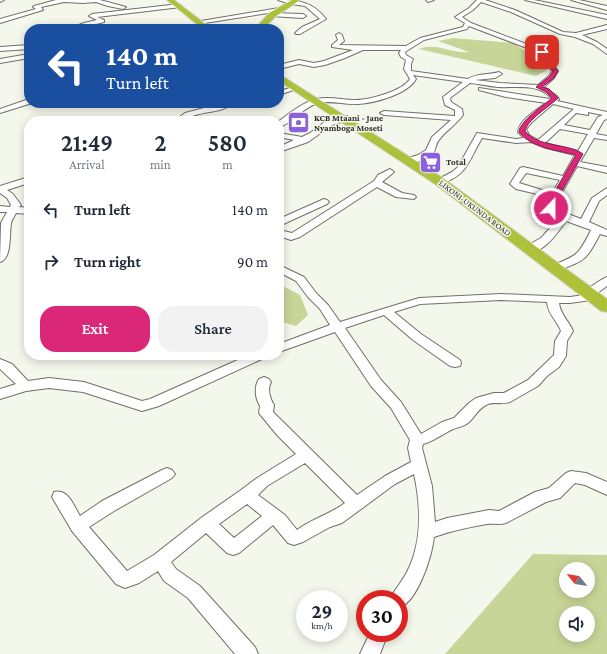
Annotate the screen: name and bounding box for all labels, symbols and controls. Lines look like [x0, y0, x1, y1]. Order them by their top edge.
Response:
pin [525, 35, 559, 69]
icon: left [40, 40, 92, 92]
text: 140 m [106, 40, 178, 71]
icon: arrive [531, 41, 553, 63]
text: Turn left [106, 73, 169, 93]
bank icon: KCB Mtaani - Jane Nyamboga Moseti [286, 110, 312, 136]
place label: KCB Mtaani - Jane Nyamboga Moseti [314, 113, 383, 133]
text: 21:49 [61, 129, 113, 156]
text: 2 [154, 129, 166, 156]
text: 580 [208, 129, 247, 156]
supermarket icon: Total [418, 149, 444, 175]
text: Arrival [69, 157, 105, 172]
text: min [150, 157, 171, 172]
text: m [222, 157, 233, 172]
place label: Total [446, 157, 466, 167]
street label: LIKONI-UKUNDA ROAD [437, 178, 513, 238]
position arrow [530, 187, 572, 229]
icon: left [40, 199, 62, 221]
text: Turn left [74, 202, 130, 218]
text: 140 m [232, 202, 268, 218]
icon: right [40, 251, 62, 273]
text: Turn right [74, 254, 141, 270]
text: 90 m [237, 254, 268, 270]
button: Exit [40, 306, 150, 352]
button: Share [158, 306, 268, 352]
north arrow [559, 562, 595, 598]
map controls [559, 562, 595, 642]
speed limit sign: 30 [356, 590, 408, 642]
text: 29 [311, 600, 333, 622]
button: sound [559, 606, 595, 642]
text: km/h [311, 620, 333, 631]

